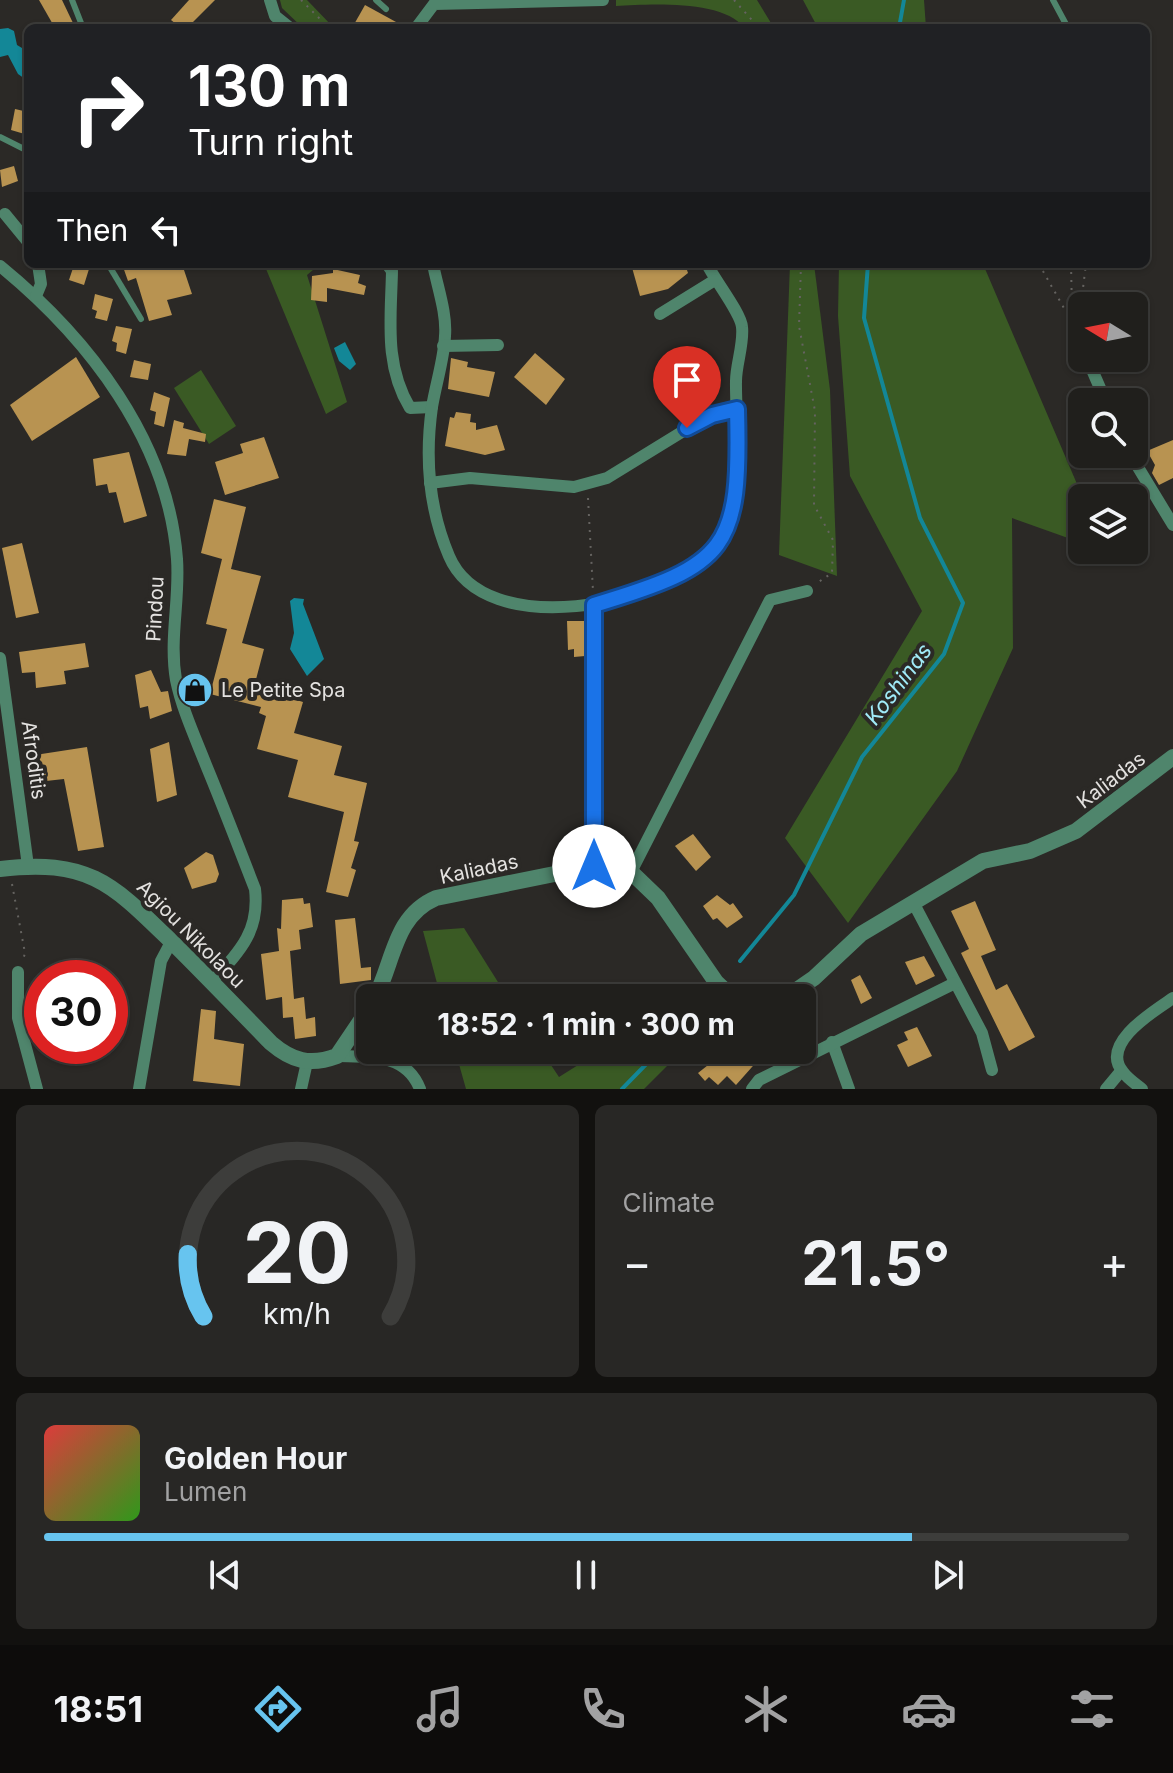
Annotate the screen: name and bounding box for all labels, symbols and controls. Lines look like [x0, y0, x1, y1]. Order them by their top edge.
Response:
text: 130 m [188, 52, 350, 120]
icon: right [56, 56, 160, 160]
text: Turn right [188, 120, 353, 164]
icon: left [144, 208, 188, 252]
text: Then [56, 212, 128, 248]
north arrow [1068, 292, 1148, 372]
map controls [1068, 292, 1148, 564]
pin [653, 346, 721, 428]
icon: arrive [665, 358, 709, 402]
button: search [1068, 388, 1148, 468]
button: layers [1068, 484, 1148, 564]
street label: Pindou [141, 576, 169, 642]
water label: Koshinas [859, 638, 937, 730]
shop icon: Le Petite Spa [176, 671, 214, 709]
place label: Le Petite Spa [221, 678, 345, 702]
street label: Afroditis [17, 719, 51, 801]
street label: Kaliadas [1072, 746, 1150, 814]
position arrow [552, 824, 636, 908]
street label: Kaliadas [438, 849, 520, 889]
street label: Agiou Nikolaou [132, 875, 250, 993]
speed limit sign: 30 [24, 960, 128, 1064]
text: 18:52 · 1 min · 300 m [437, 1006, 735, 1042]
text: Climate [623, 1187, 715, 1218]
text: 20 [243, 1202, 352, 1303]
text: 21.5° [801, 1227, 950, 1299]
text: − [623, 1236, 652, 1290]
text: + [1100, 1236, 1129, 1290]
text: km/h [263, 1296, 331, 1331]
text: Golden Hour [164, 1440, 347, 1476]
text: Lumen [164, 1476, 247, 1507]
icon: previous [203, 1553, 247, 1597]
icon: pause [564, 1553, 608, 1597]
icon: next [926, 1553, 970, 1597]
icon: directions [250, 1681, 306, 1737]
icon: music [412, 1681, 468, 1737]
icon: phone [575, 1681, 631, 1737]
icon: climate [738, 1681, 794, 1737]
icon: car [901, 1681, 957, 1737]
icon: filters [1064, 1681, 1120, 1737]
text: 18:51 [53, 1687, 143, 1731]

